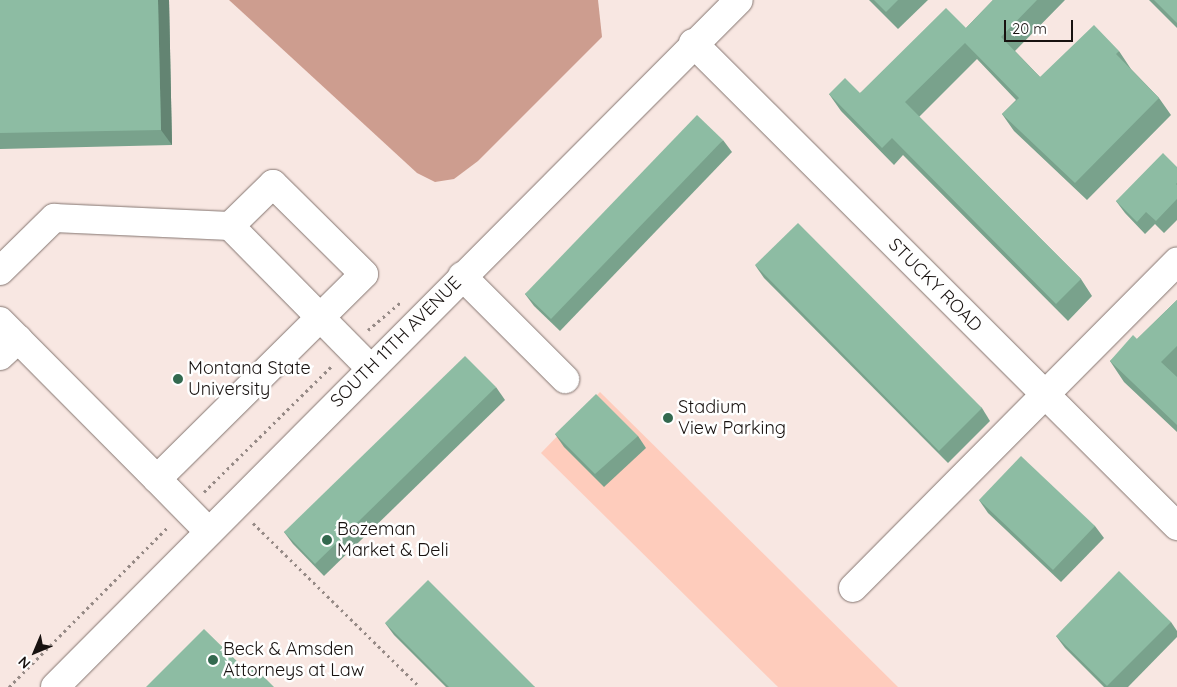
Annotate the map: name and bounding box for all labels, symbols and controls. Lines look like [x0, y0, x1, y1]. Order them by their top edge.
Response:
scale bar [1007, 10, 1076, 42]
text: 20 m [1012, 19, 1047, 38]
street label: STUCKY ROAD [884, 234, 986, 336]
street label: SOUTH 11TH AVENUE [326, 272, 466, 412]
place label: Montana State University [188, 358, 311, 400]
marker: Montana State University [172, 373, 184, 385]
place label: Stadium View Parking [678, 397, 786, 439]
marker: Stadium View Parking [662, 412, 674, 424]
place label: Bozeman Market & Deli [337, 519, 449, 562]
marker: Bozeman Market & Deli [321, 534, 333, 546]
north arrow [10, 627, 60, 677]
place label: Beck & Amsden Attorneys at Law [223, 639, 364, 682]
text: N [14, 653, 34, 673]
marker: Beck & Amsden Attorneys at Law [207, 654, 219, 666]

